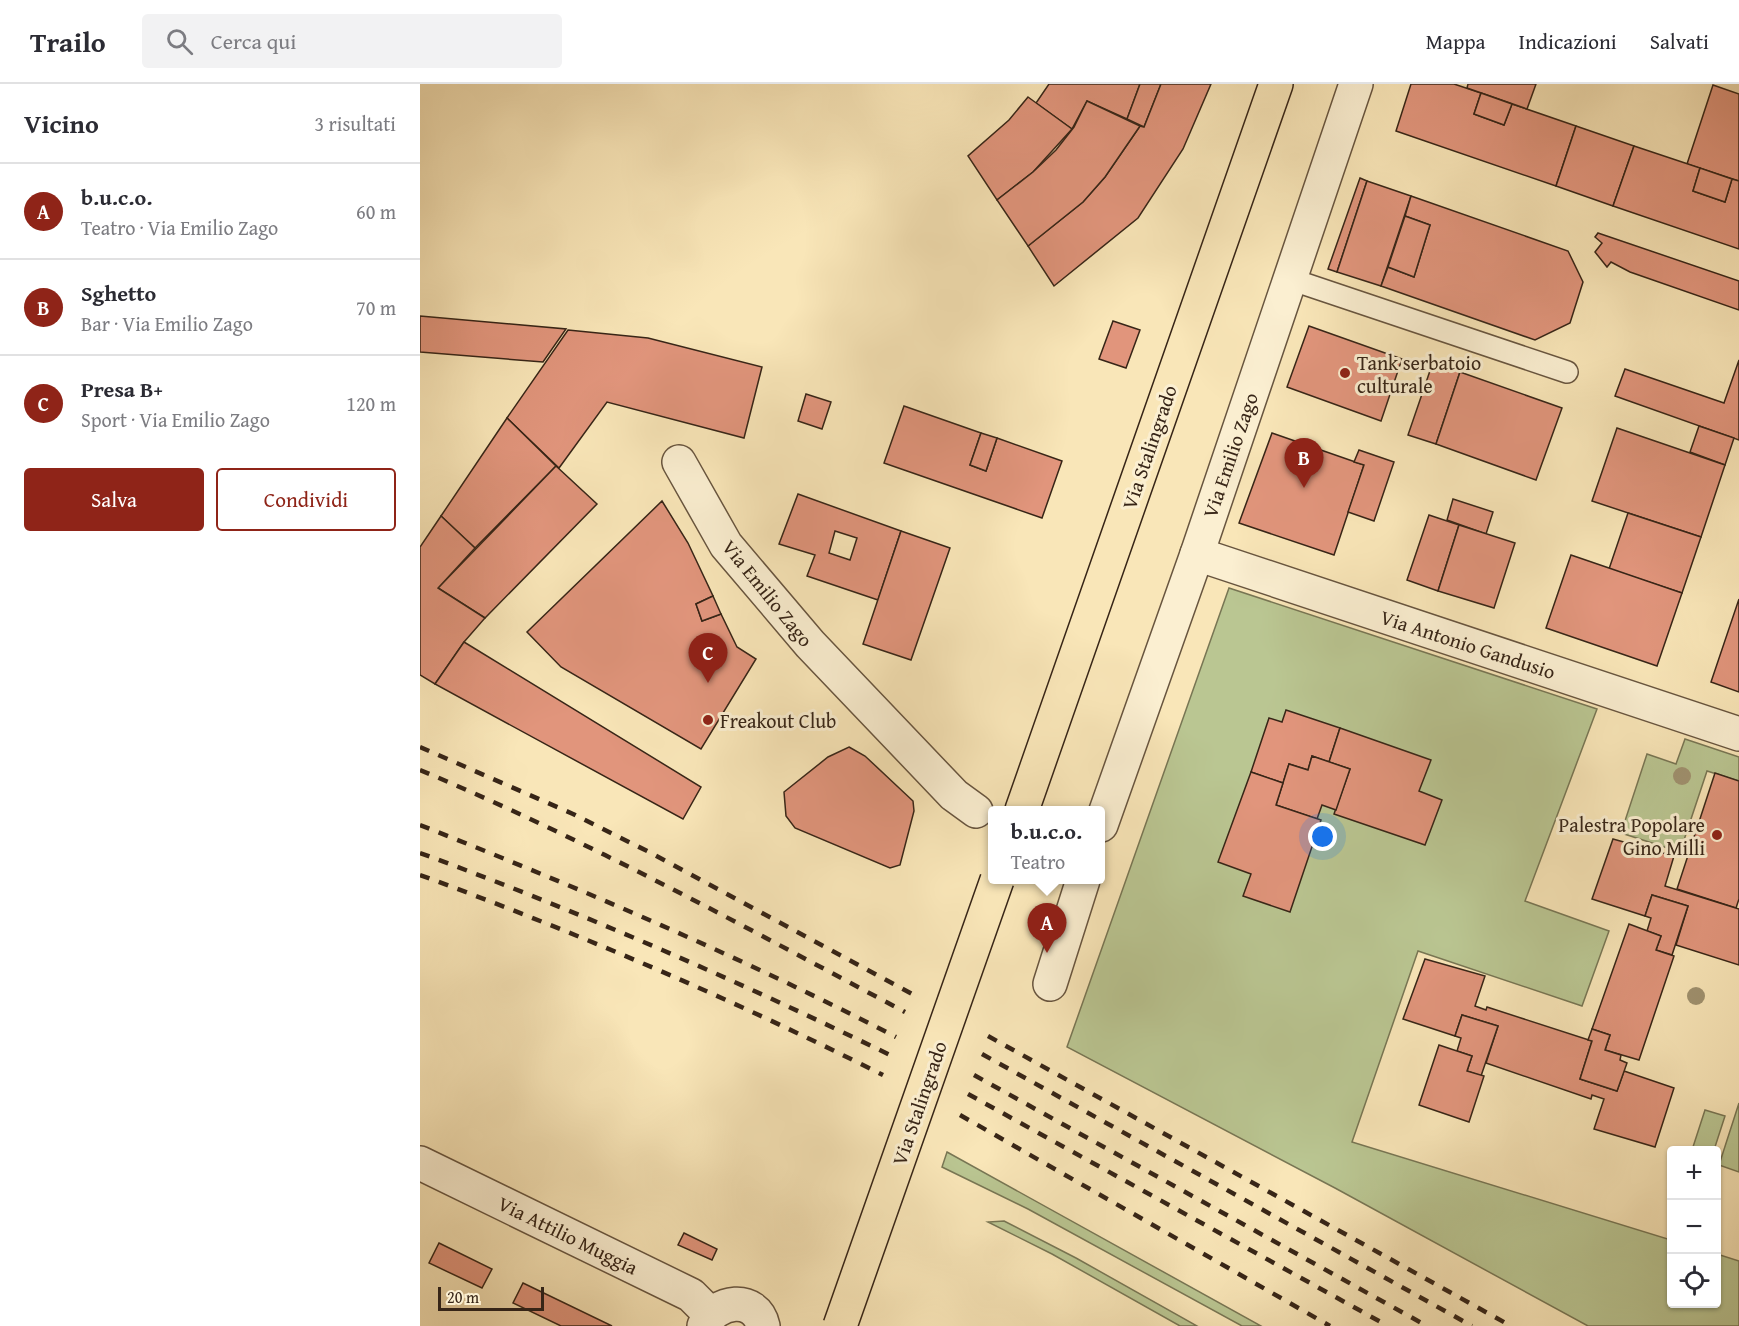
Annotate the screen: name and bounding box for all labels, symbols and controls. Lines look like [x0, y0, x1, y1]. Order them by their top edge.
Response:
search box [142, 14, 562, 68]
text: Trailo [30, 21, 106, 62]
icon: search [163, 25, 196, 58]
text: Cerca qui [211, 25, 296, 57]
text: Mappa [1426, 26, 1486, 57]
text: Indicazioni [1519, 26, 1617, 57]
text: Salvati [1650, 26, 1709, 57]
text: Vicino [24, 104, 99, 143]
text: 3 risultati [315, 109, 396, 138]
text: b.u.c.o. [81, 181, 152, 213]
text: A [37, 197, 50, 226]
text: 60 m [356, 197, 396, 226]
text: Teatro · Via Emilio Zago [81, 213, 278, 242]
text: Sghetto [81, 277, 156, 309]
text: B [37, 293, 50, 322]
text: 70 m [356, 293, 396, 322]
text: Bar · Via Emilio Zago [81, 309, 253, 338]
place label: Tank serbatoio culturale [1357, 348, 1481, 400]
marker: Tank serbatoio culturale [1338, 366, 1352, 380]
text: Presa B+ [81, 373, 163, 405]
street label: Via Stalingrado [1114, 381, 1184, 513]
street label: Via Emilio Zago [1195, 388, 1265, 522]
text: C [38, 389, 49, 418]
text: 120 m [346, 389, 396, 418]
text: Sport · Via Emilio Zago [81, 405, 270, 434]
pin: B [1284, 438, 1324, 488]
button: Salva [24, 468, 204, 531]
button: Condividi [216, 468, 396, 531]
street label: Via Emilio Zago [716, 533, 820, 653]
street label: Via Antonio Gandusio [1377, 602, 1559, 686]
pin: C [688, 634, 728, 683]
place label: Freakout Club [720, 706, 836, 735]
marker: Freakout Club [701, 713, 715, 727]
popup [988, 806, 1105, 884]
place label: Palestra Popolare Gino Milli [1559, 810, 1705, 862]
text: b.u.c.o. [1011, 815, 1082, 847]
your location [1308, 822, 1337, 851]
marker: Palestra Popolare Gino Milli [1710, 828, 1724, 842]
text: Teatro [1011, 847, 1065, 876]
pin: A [1028, 904, 1066, 953]
street label: Via Stalingrado [884, 1037, 954, 1169]
map controls [1667, 1146, 1721, 1308]
button: + [1667, 1146, 1721, 1200]
street label: Via Attilio Muggia [493, 1189, 643, 1282]
button: − [1667, 1200, 1721, 1254]
button: locate [1667, 1254, 1721, 1308]
scale bar [438, 1284, 544, 1312]
text: 20 m [447, 1285, 479, 1309]

